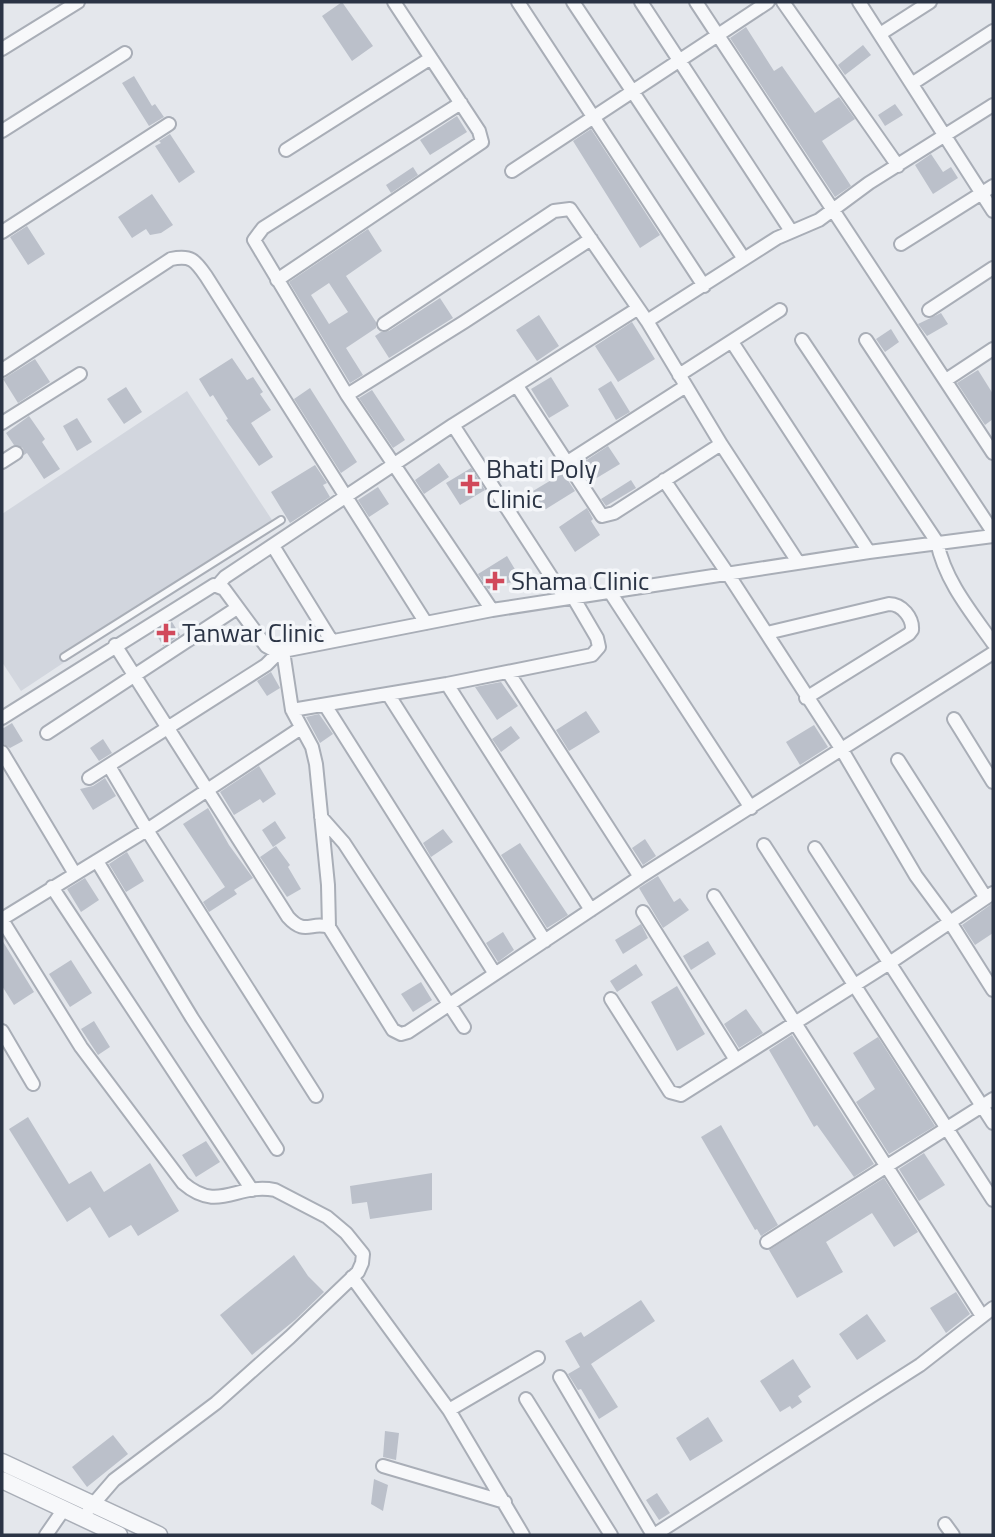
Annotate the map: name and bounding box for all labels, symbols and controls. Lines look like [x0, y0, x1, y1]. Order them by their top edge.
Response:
place label: Bhati Poly Clinic [486, 449, 597, 518]
marker: Bhati Poly Clinic [460, 474, 480, 494]
place label: Shama Clinic [511, 561, 649, 600]
marker: Shama Clinic [485, 571, 505, 591]
place label: Tanwar Clinic [182, 613, 324, 652]
marker: Tanwar Clinic [156, 623, 176, 643]

